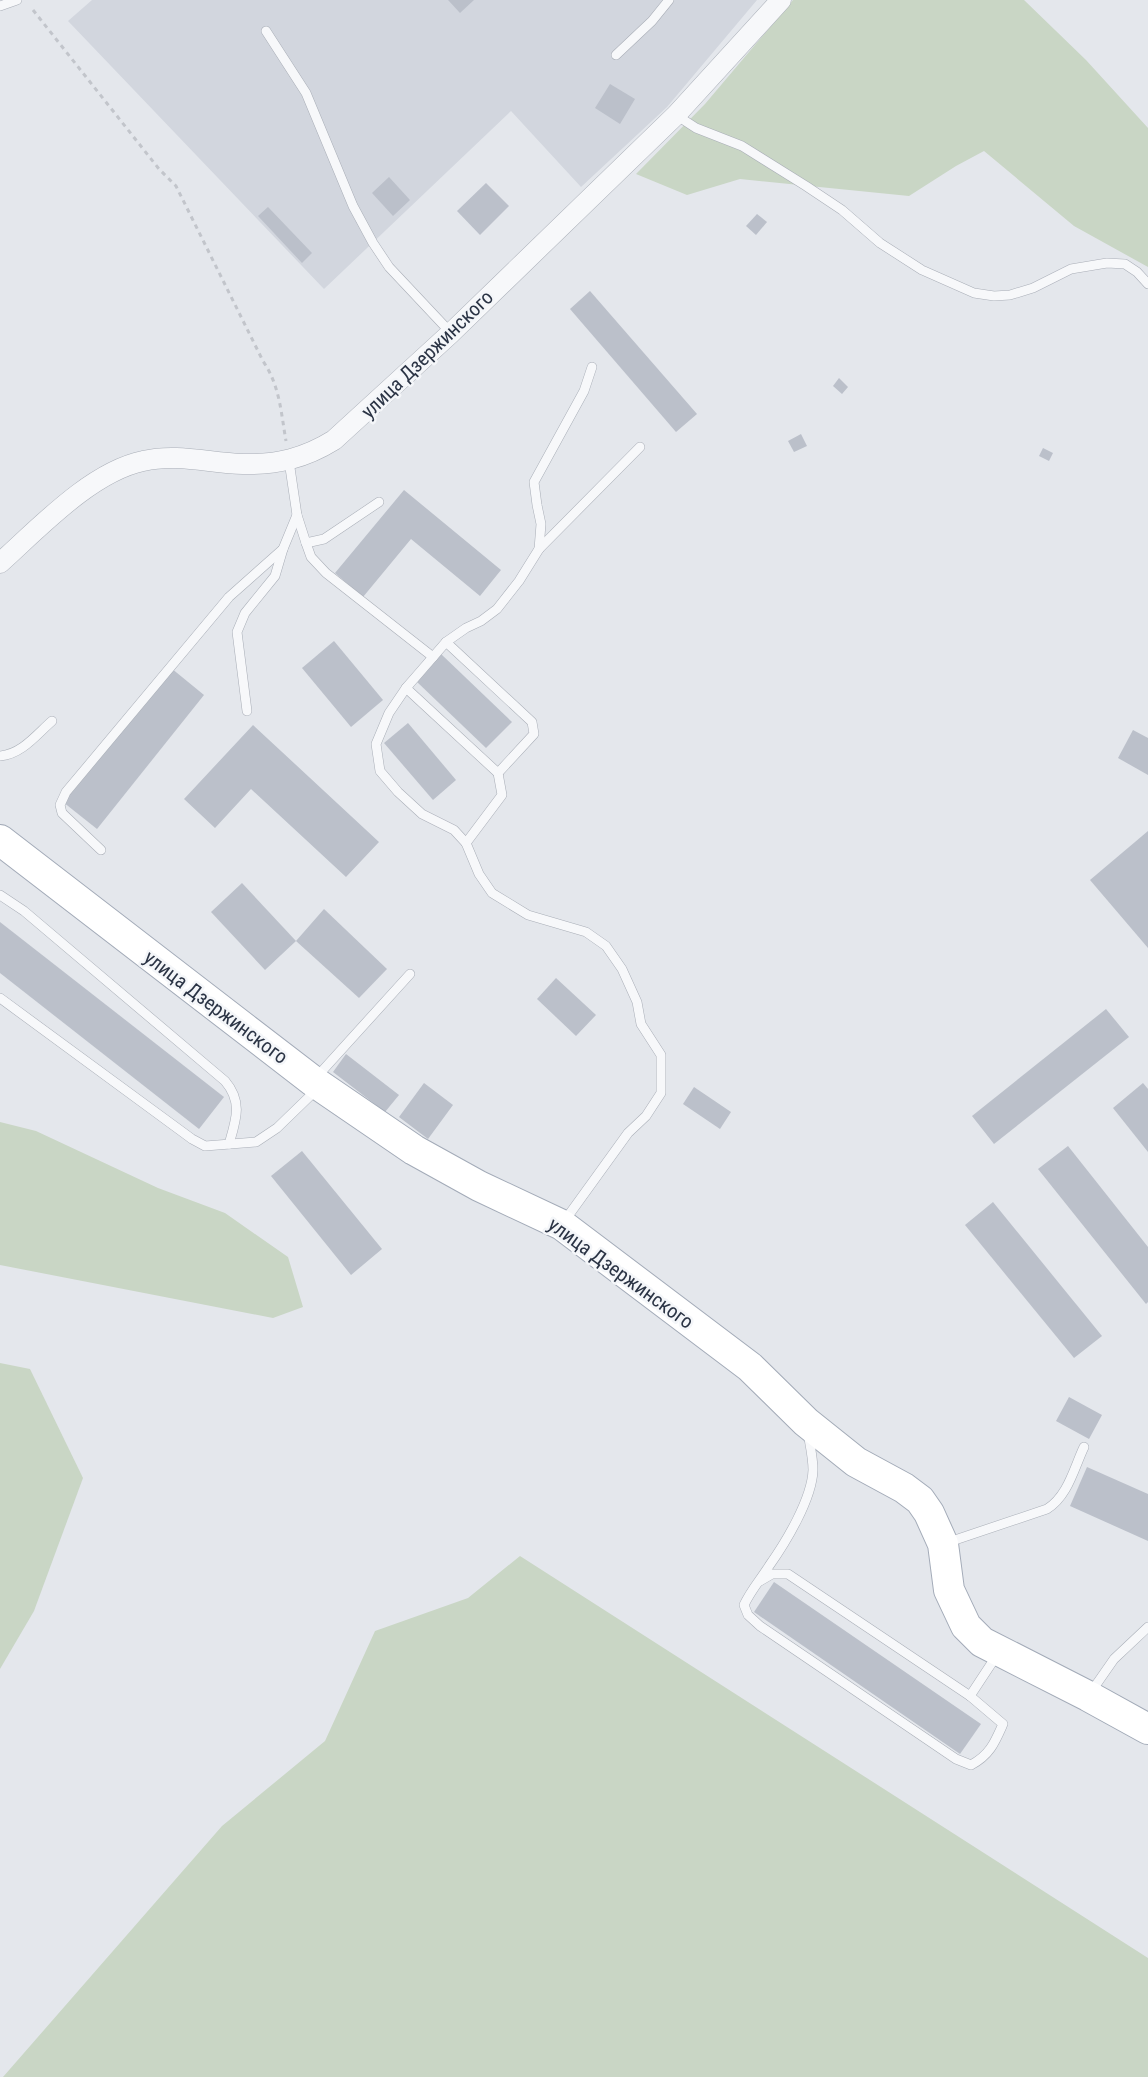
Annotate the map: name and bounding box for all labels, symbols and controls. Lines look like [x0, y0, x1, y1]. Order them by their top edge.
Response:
street label: улица Дзержинского [356, 285, 498, 423]
street label: улица Дзержинского [139, 945, 293, 1069]
street label: улица Дзержинского [544, 1212, 698, 1334]

